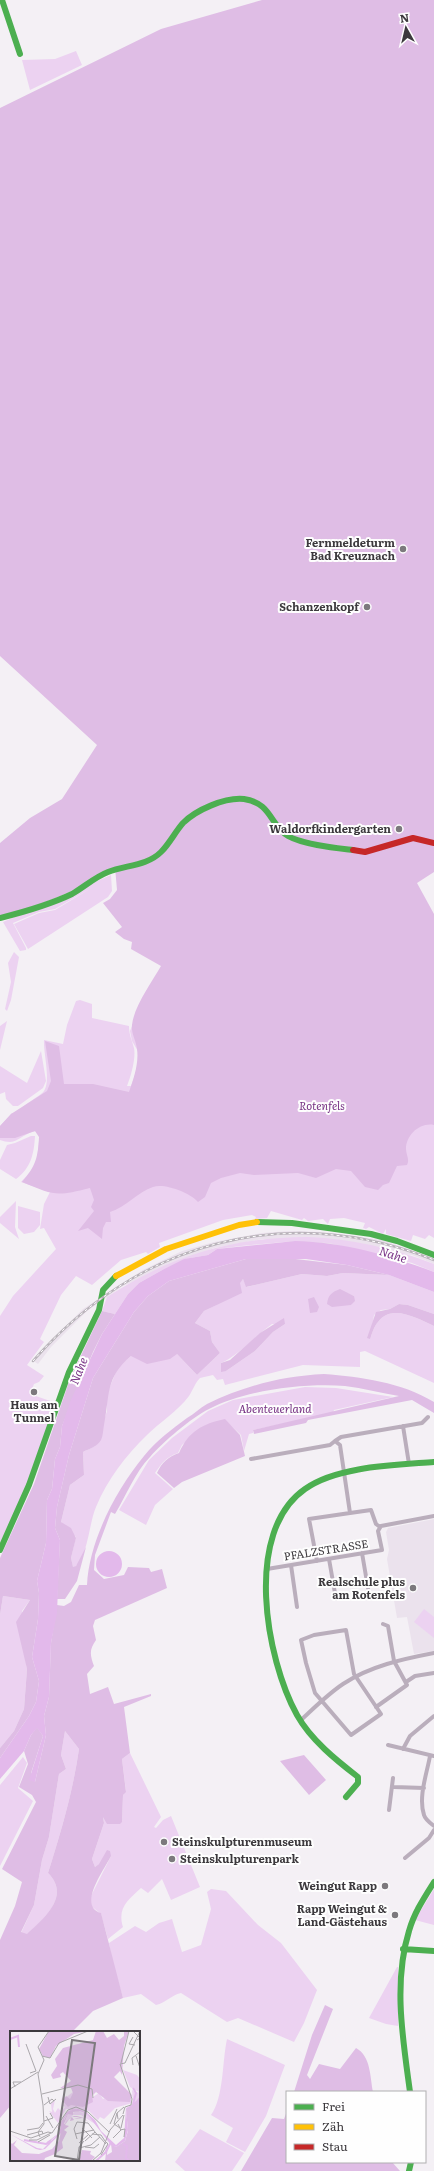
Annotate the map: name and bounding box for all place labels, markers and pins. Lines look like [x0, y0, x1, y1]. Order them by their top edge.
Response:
place label: Fernmeldeturm Bad Kreuznach [306, 534, 395, 563]
marker: Fernmeldeturm Bad Kreuznach [398, 544, 408, 554]
place label: Schanzenkopf [279, 598, 360, 614]
marker: Schanzenkopf [362, 602, 372, 612]
place label: Waldorfkindergarten [269, 820, 391, 836]
marker: Waldorfkindergarten [394, 824, 404, 834]
marker: Haus am Tunnel [29, 1387, 39, 1397]
place label: Haus am Tunnel [10, 1396, 58, 1425]
place label: Realschule plus am Rotenfels [318, 1573, 406, 1602]
marker: Realschule plus am Rotenfels [408, 1583, 418, 1593]
place label: Steinskulpturenmuseum [172, 1833, 312, 1849]
marker: Steinskulpturenmuseum [159, 1837, 169, 1847]
place label: Steinskulpturenpark [180, 1850, 299, 1866]
marker: Steinskulpturenpark [167, 1854, 177, 1864]
place label: Weingut Rapp [298, 1877, 377, 1893]
marker: Weingut Rapp [380, 1881, 390, 1891]
place label: Rapp Weingut & Land-Gästehaus [297, 1900, 388, 1929]
marker: Rapp Weingut & Land-Gästehaus [390, 1910, 400, 1920]

